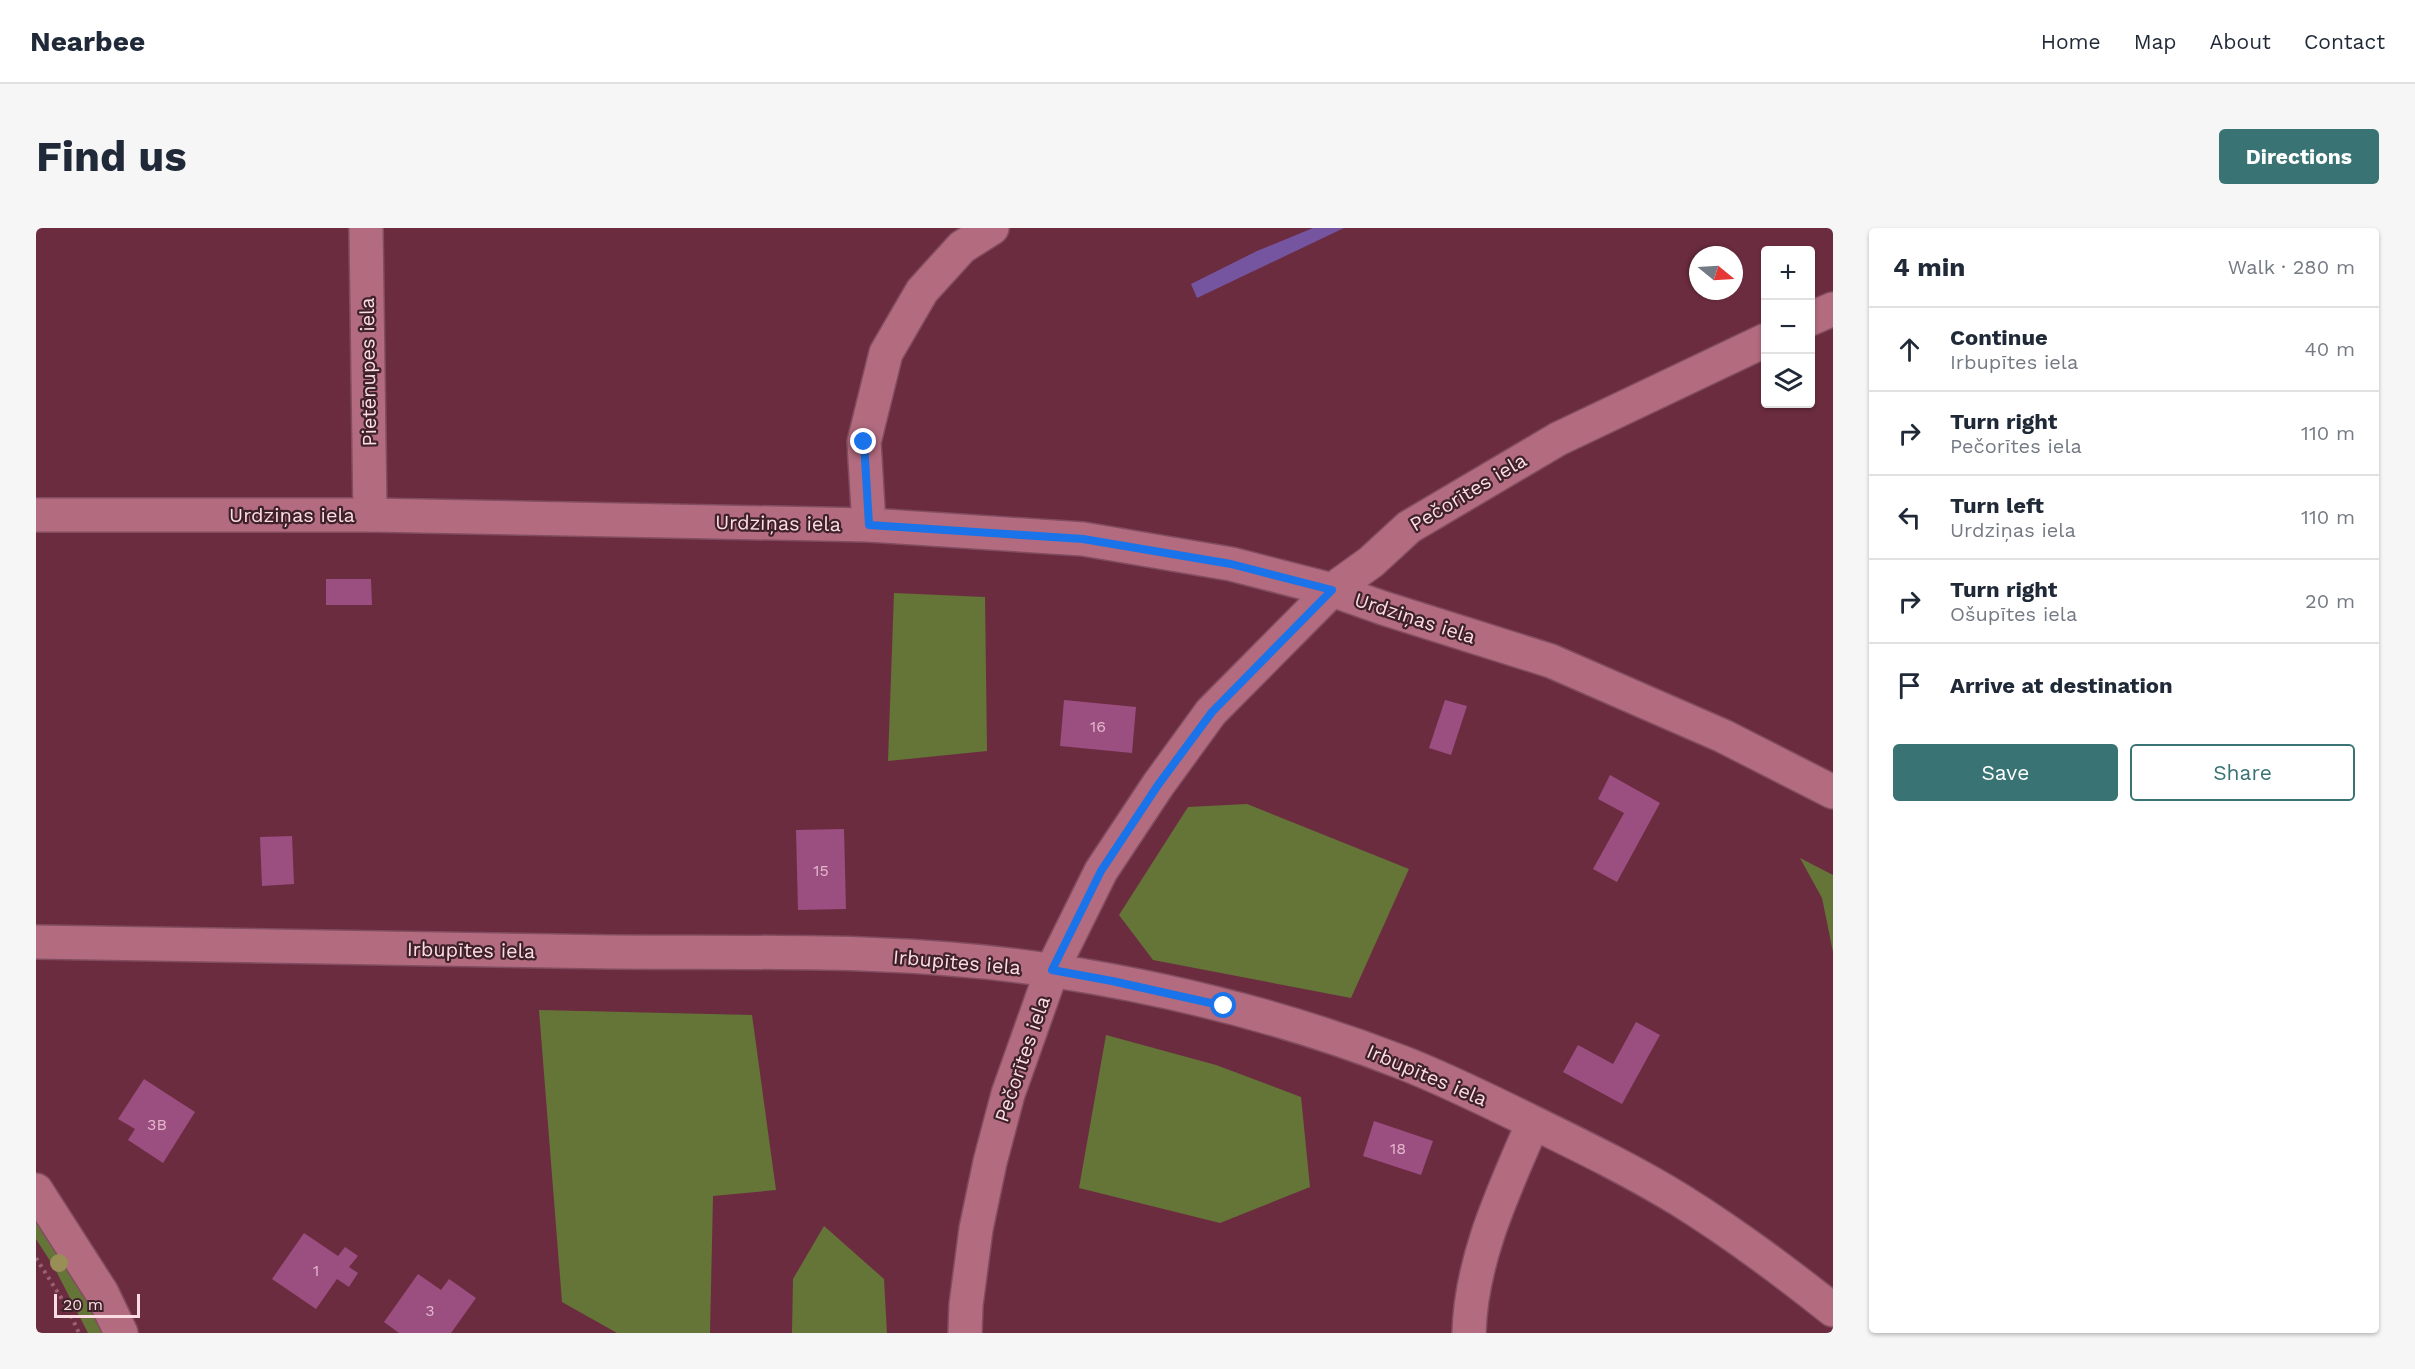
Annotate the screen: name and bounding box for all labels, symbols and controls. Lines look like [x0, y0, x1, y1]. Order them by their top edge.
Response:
text: Nearbee [30, 25, 145, 58]
text: Home [2041, 29, 2101, 54]
text: Map [2134, 29, 2177, 54]
text: About [2210, 29, 2271, 54]
text: Contact [2304, 29, 2385, 54]
button: Directions [2219, 129, 2379, 184]
text: Find us [36, 132, 187, 181]
north arrow [1689, 246, 1743, 300]
map controls [1761, 246, 1815, 408]
button: + [1761, 246, 1815, 300]
text: 4 min [1893, 252, 1965, 282]
text: Walk · 280 m [2228, 255, 2355, 279]
street label: Pietēnupes iela [355, 297, 381, 447]
button: − [1761, 300, 1815, 354]
text: Continue [1950, 325, 2048, 350]
icon: ahead [1893, 333, 1926, 366]
text: 40 m [2304, 337, 2355, 361]
text: Irbupītes iela [1950, 350, 2078, 374]
button: layers [1761, 354, 1815, 408]
text: Turn right [1950, 409, 2057, 434]
icon: right [1893, 417, 1926, 450]
text: 110 m [2301, 421, 2355, 445]
route end [850, 428, 876, 454]
text: Pečorītes iela [1950, 434, 2082, 458]
street label: Pečorītes iela [1405, 448, 1531, 536]
text: Turn left [1950, 493, 2044, 518]
icon: left [1893, 501, 1926, 534]
street label: Urdziņas iela [229, 503, 355, 527]
text: 110 m [2301, 505, 2355, 529]
street label: Urdziņas iela [715, 510, 841, 536]
text: Urdziņas iela [1950, 518, 2076, 542]
text: Turn right [1950, 577, 2057, 602]
icon: right [1893, 585, 1926, 618]
street label: Urdziņas iela [1351, 587, 1479, 649]
text: 20 m [2305, 589, 2355, 613]
text: Ošupītes iela [1950, 602, 2077, 626]
icon: arrive [1893, 669, 1926, 702]
text: Arrive at destination [1950, 673, 2173, 698]
house number: 16 [1090, 717, 1106, 736]
button: Save [1893, 744, 2118, 801]
button: Share [2130, 744, 2355, 801]
house number: 15 [813, 861, 829, 880]
street label: Irbupītes iela [407, 937, 535, 963]
street label: Irbupītes iela [892, 944, 1022, 980]
route start [1210, 992, 1236, 1018]
street label: Pečorītes iela [989, 993, 1055, 1125]
street label: Irbupītes iela [1363, 1039, 1491, 1111]
house number: 3B [147, 1115, 167, 1134]
house number: 18 [1390, 1139, 1406, 1158]
house number: 1 [313, 1261, 319, 1280]
scale bar [54, 1291, 140, 1318]
text: 20 m [63, 1295, 103, 1314]
house number: 3 [425, 1301, 435, 1320]

